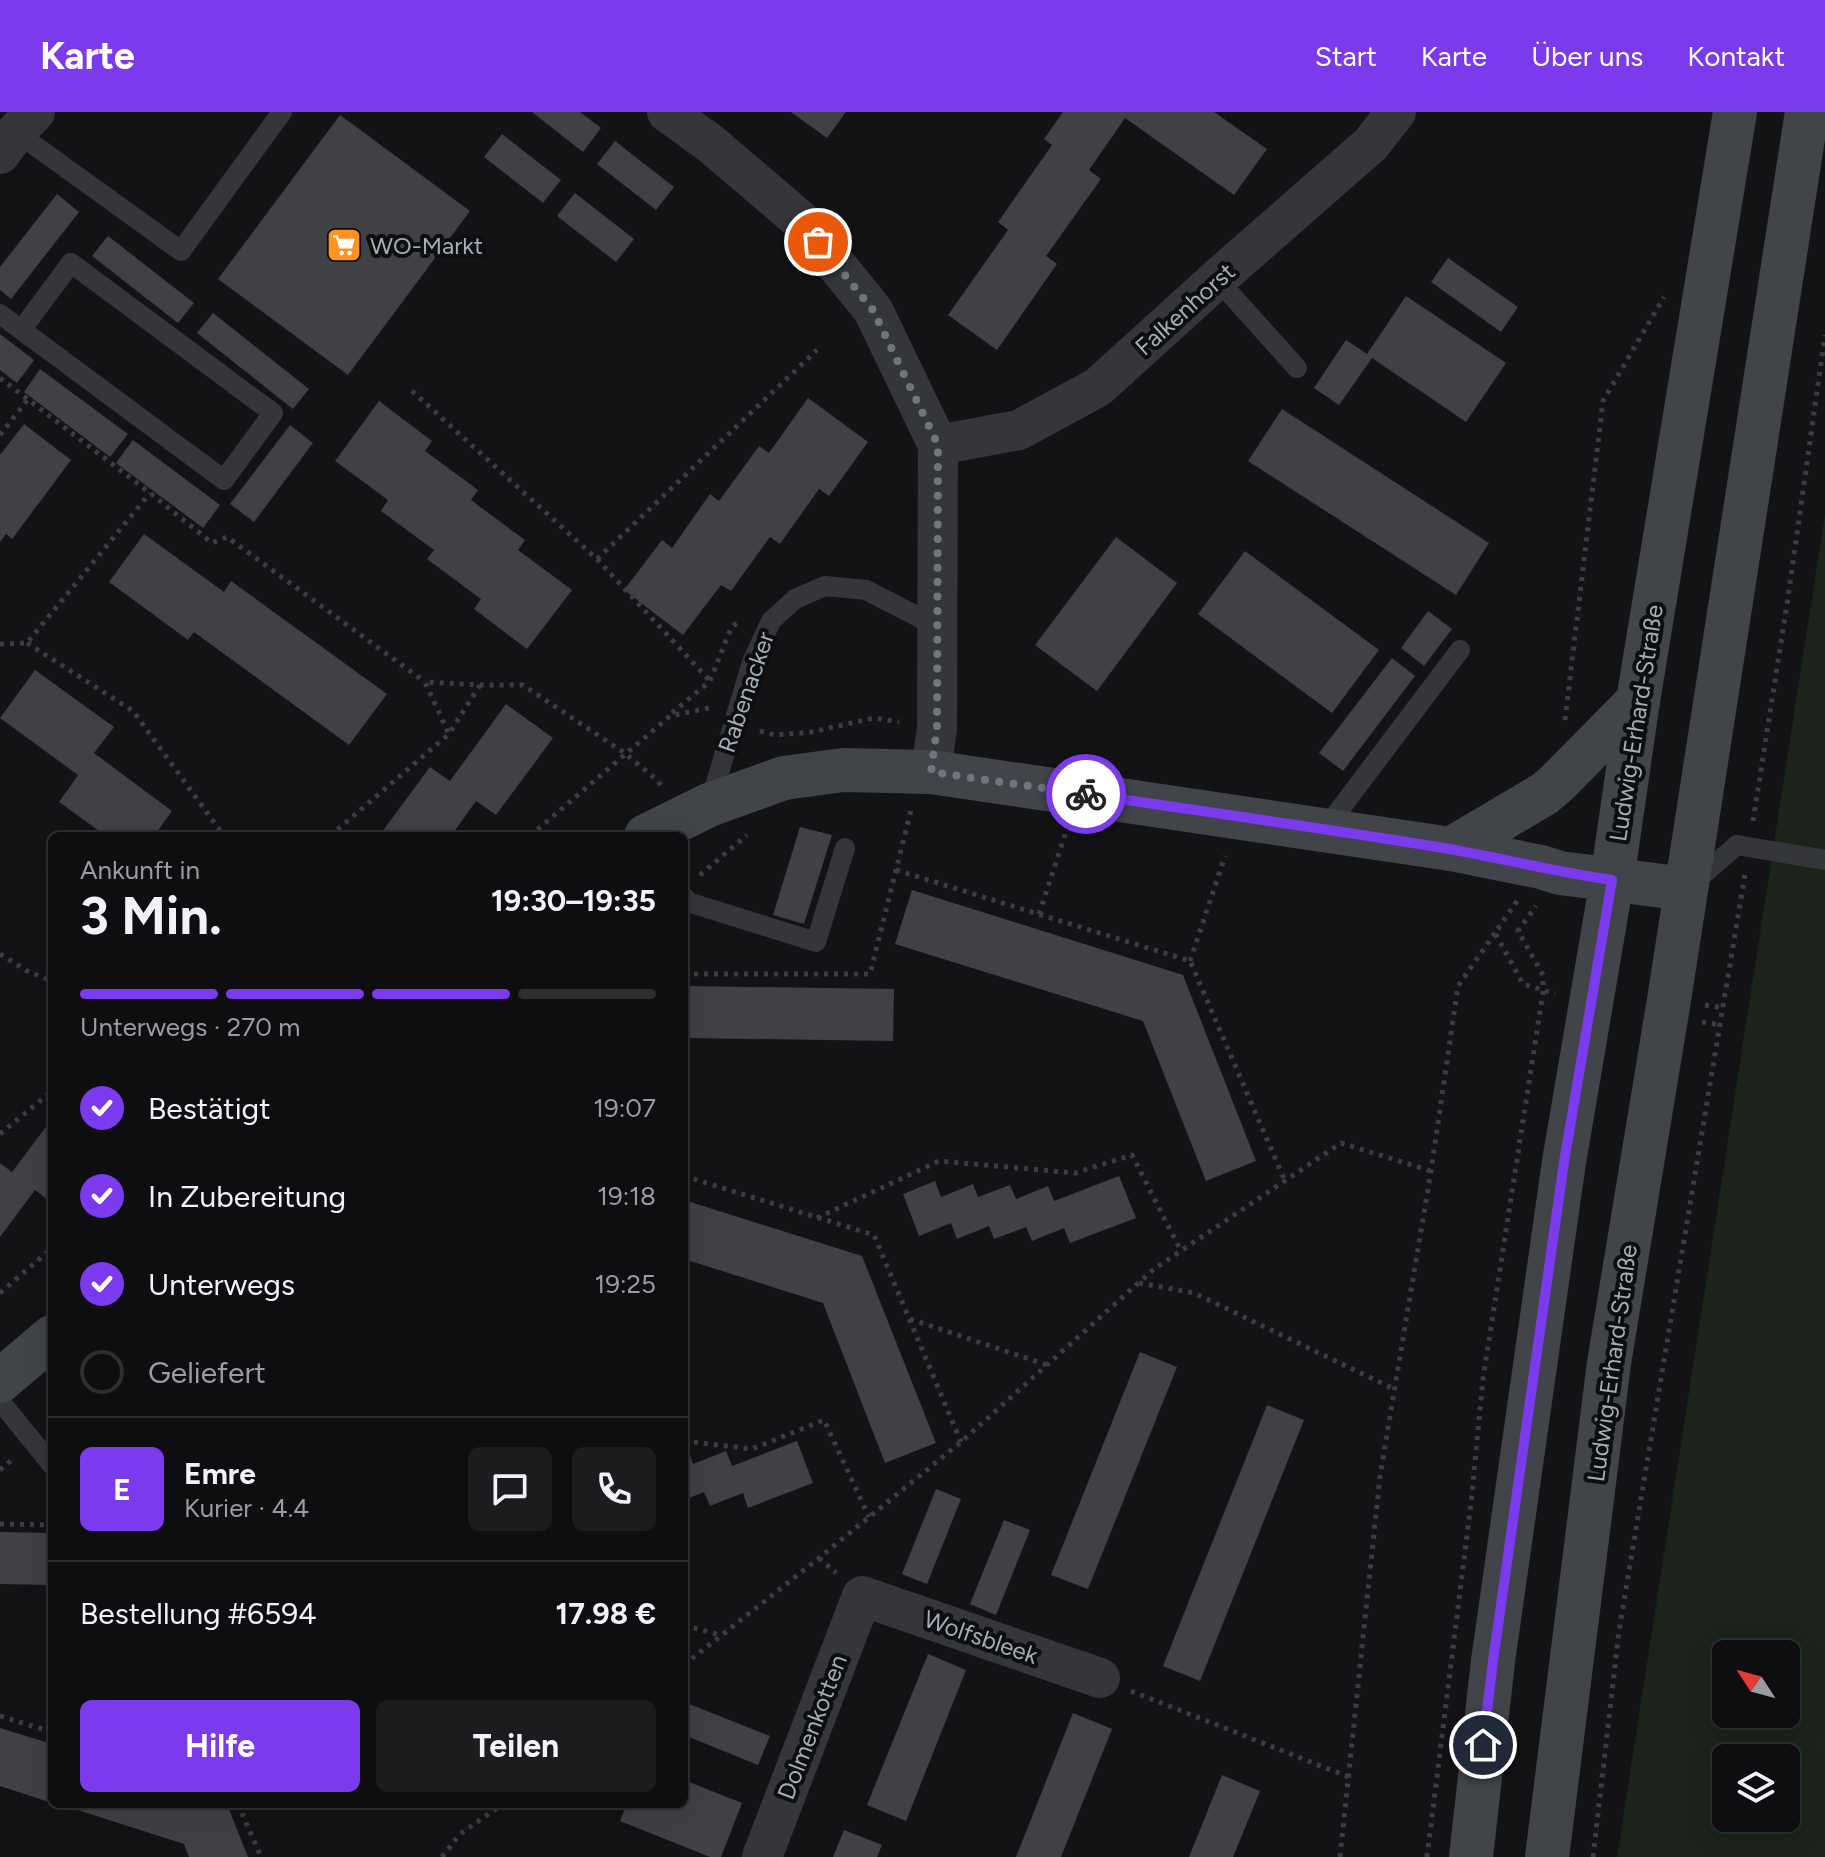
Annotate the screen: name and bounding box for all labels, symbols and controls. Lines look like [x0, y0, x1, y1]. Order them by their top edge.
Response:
text: Karte [40, 33, 135, 79]
text: Start [1315, 39, 1377, 73]
text: Karte [1421, 39, 1487, 73]
text: Über uns [1531, 39, 1643, 73]
text: Kontakt [1687, 39, 1785, 73]
pin [784, 208, 852, 276]
icon: bag [796, 220, 840, 264]
supermarket icon: WO-Markt [325, 226, 363, 264]
place label: WO-Markt [370, 231, 483, 260]
street label: Falkenhorst [1129, 257, 1241, 361]
street label: Ludwig-Erhard-Straße [1603, 603, 1669, 843]
street label: Rabenacker [712, 628, 780, 756]
courier [1046, 754, 1126, 834]
icon: bike [1064, 772, 1108, 816]
text: Ankunft in [80, 854, 200, 886]
text: 19:30–19:35 [491, 882, 656, 919]
text: 3 Min. [80, 885, 222, 947]
text: Unterwegs · 270 m [80, 1011, 300, 1043]
icon: check [80, 1086, 124, 1130]
text: Bestätigt [148, 1090, 271, 1127]
text: 19:07 [593, 1092, 656, 1124]
icon: check [80, 1174, 124, 1218]
text: In Zubereitung [148, 1178, 346, 1215]
text: 19:18 [597, 1180, 656, 1212]
street label: Ludwig-Erhard-Straße [1581, 1242, 1643, 1484]
icon: check [80, 1262, 124, 1306]
text: Unterwegs [148, 1266, 295, 1303]
text: 19:25 [594, 1268, 656, 1300]
text: Geliefert [148, 1354, 266, 1391]
button: chat [468, 1447, 552, 1531]
button: phone [572, 1447, 656, 1531]
text: Emre [184, 1455, 256, 1492]
text: E [113, 1471, 131, 1508]
text: Kurier · 4.4 [184, 1492, 309, 1524]
text: Bestellung #6594 [80, 1595, 317, 1632]
text: 17.98 € [555, 1595, 656, 1632]
street label: Wolfsbleek [920, 1604, 1042, 1670]
north arrow [1712, 1640, 1800, 1728]
map controls [1712, 1640, 1800, 1832]
street label: Dolmenkotten [771, 1651, 853, 1803]
button: Hilfe [80, 1700, 360, 1792]
button: Teilen [376, 1700, 656, 1792]
pin [1449, 1711, 1517, 1779]
icon: home [1461, 1723, 1505, 1767]
button: layers [1712, 1744, 1800, 1832]

